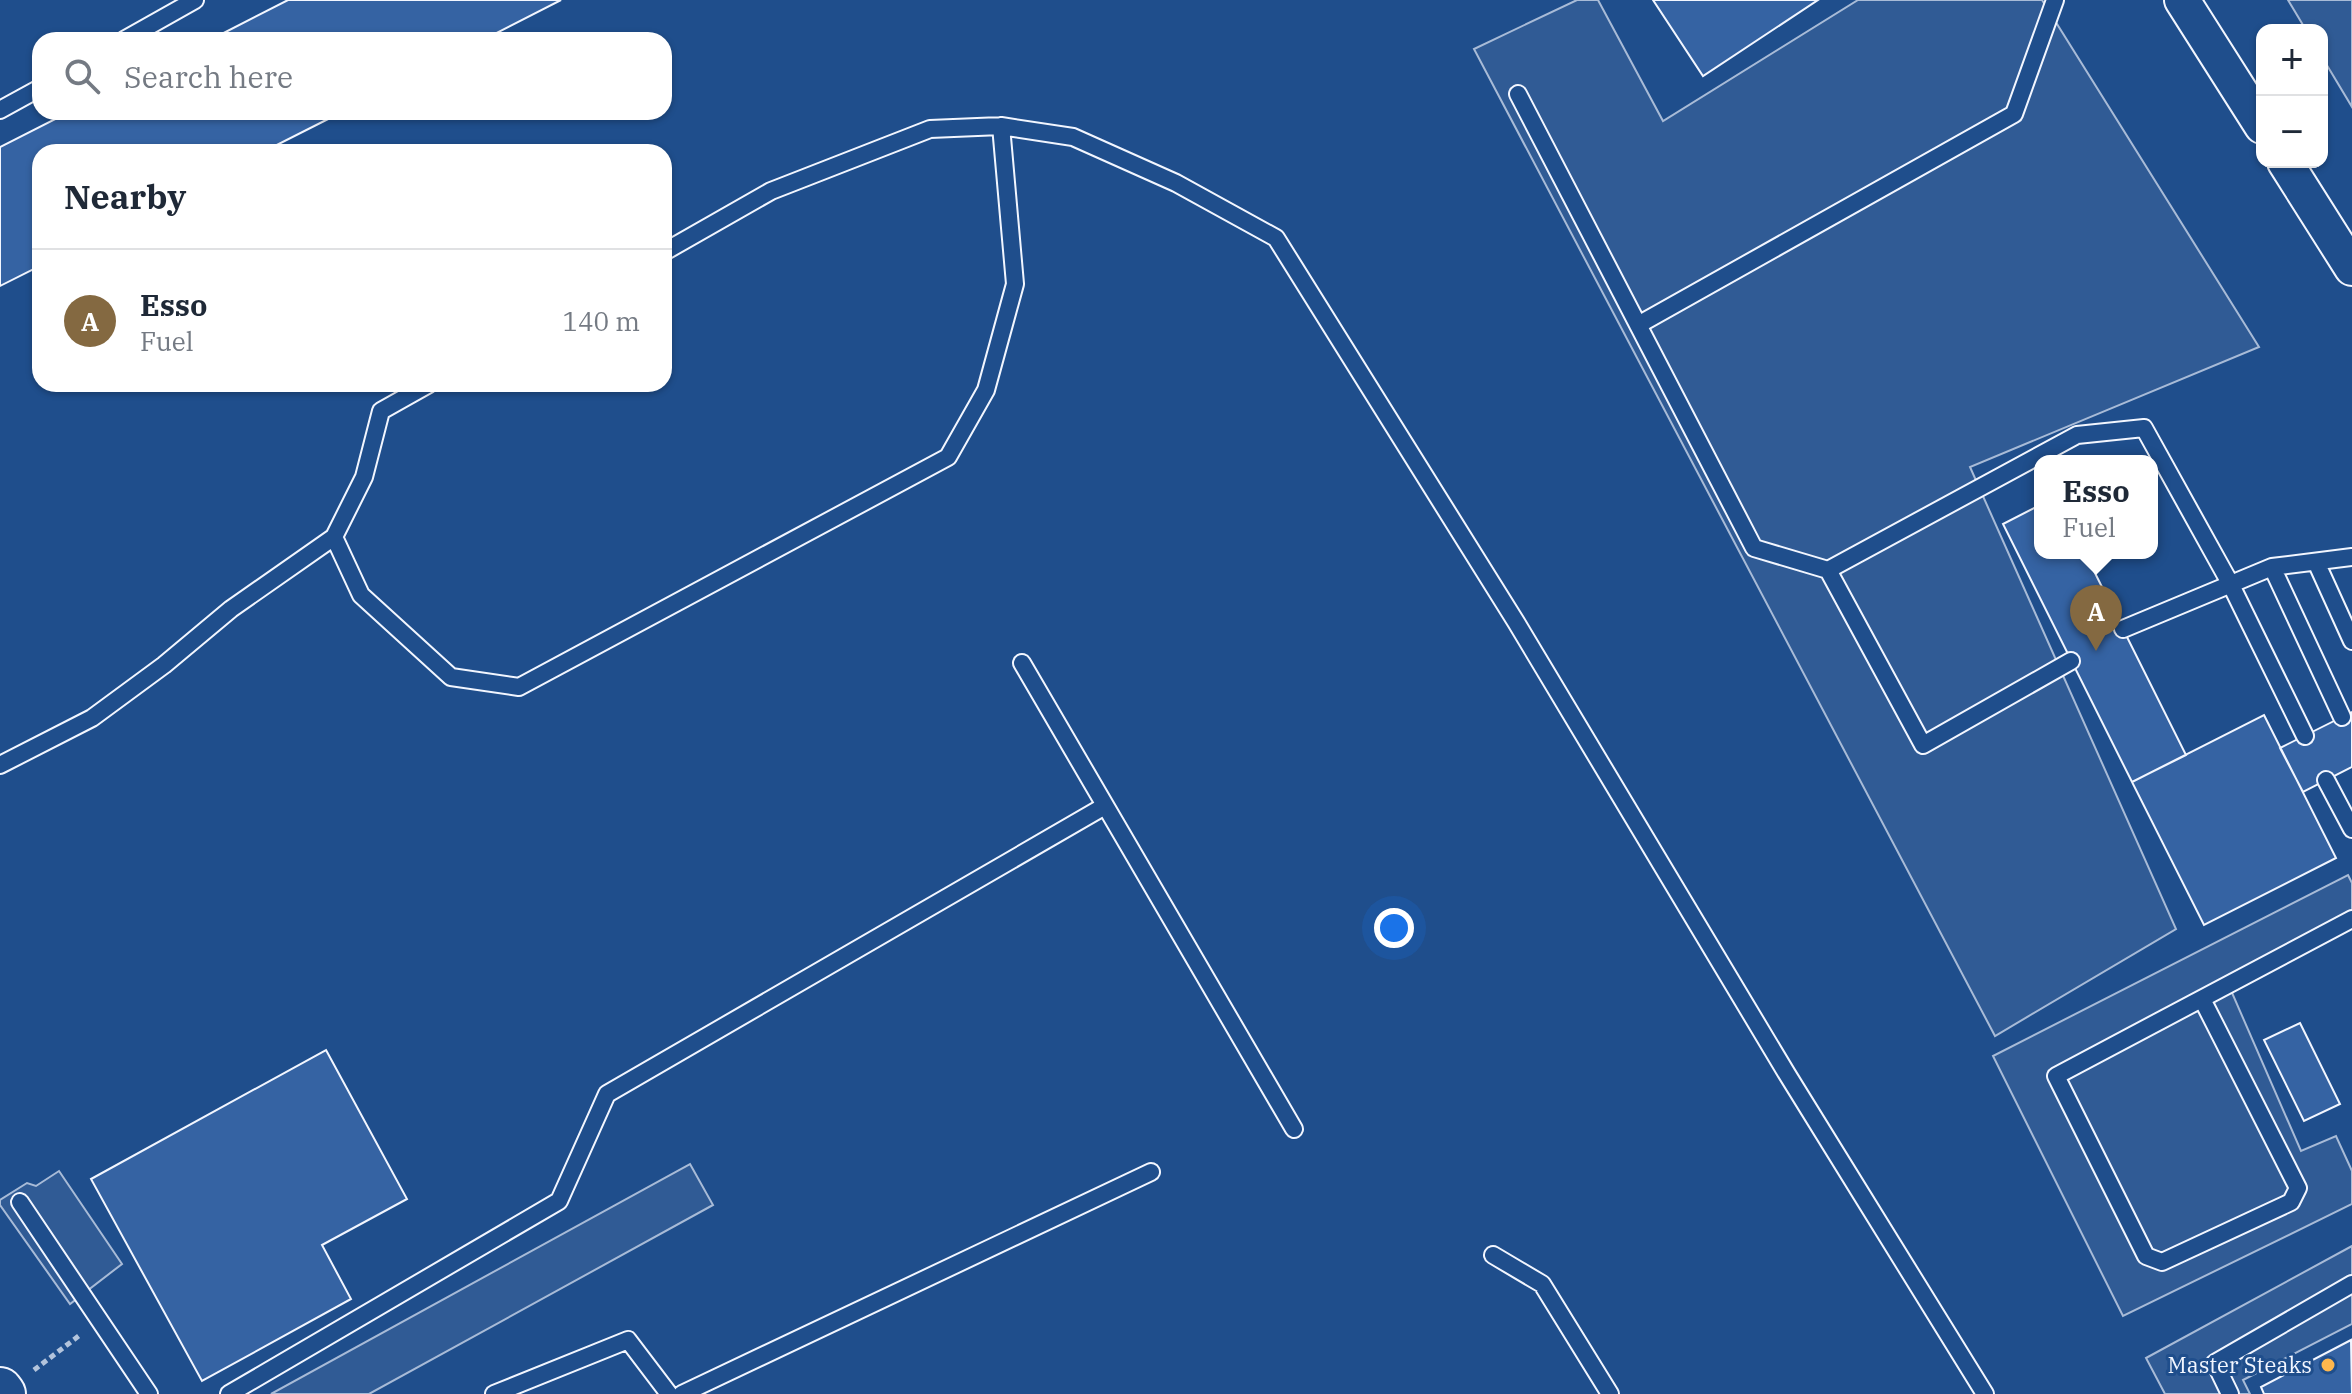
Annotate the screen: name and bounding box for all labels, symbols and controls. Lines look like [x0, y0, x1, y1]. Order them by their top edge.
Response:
map controls [2256, 24, 2328, 168]
button: + [2256, 24, 2328, 96]
search box [32, 32, 672, 120]
icon: search [60, 54, 104, 98]
text: Search here [124, 57, 293, 96]
button: − [2256, 96, 2328, 168]
text: Nearby [64, 174, 186, 218]
text: Esso [140, 285, 208, 324]
text: A [81, 304, 99, 338]
text: 140 m [562, 304, 640, 338]
text: Fuel [140, 324, 193, 358]
popup [2034, 455, 2158, 559]
text: Esso [2062, 471, 2130, 510]
text: Fuel [2062, 510, 2116, 544]
pin: A [2070, 585, 2122, 651]
your location [1374, 908, 1414, 948]
place label: Master Steaks [2168, 1350, 2312, 1379]
marker: Master Steaks [2319, 1356, 2337, 1374]

